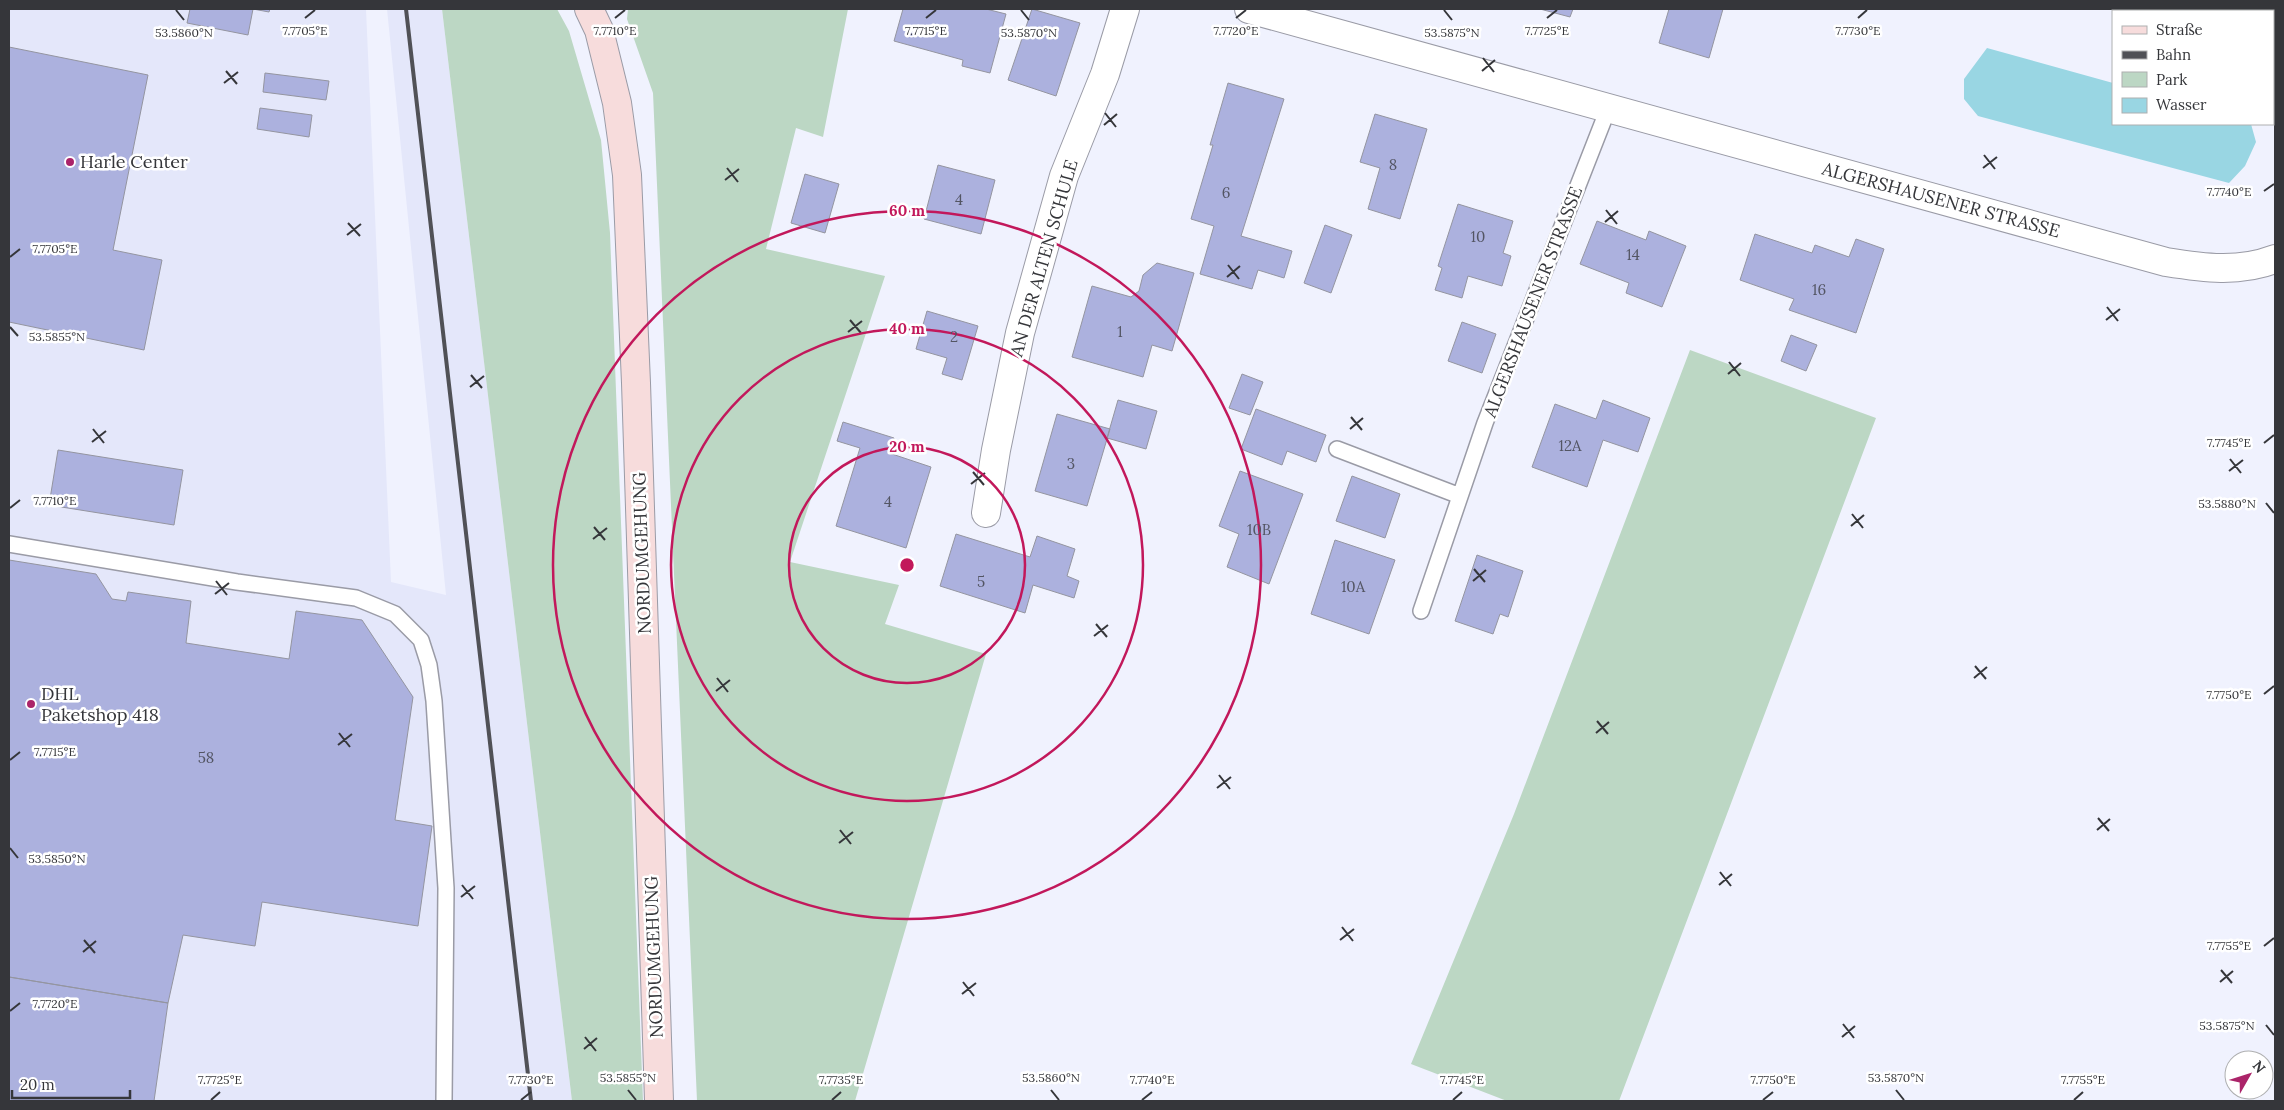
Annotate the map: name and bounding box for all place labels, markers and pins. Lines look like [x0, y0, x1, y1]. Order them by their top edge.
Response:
place label: Harle Center [80, 150, 188, 173]
marker: Harle Center [64, 156, 76, 168]
centre of rings [898, 556, 916, 574]
place label: DHL Paketshop 418 [41, 682, 159, 726]
marker: DHL Paketshop 418 [25, 698, 37, 710]

